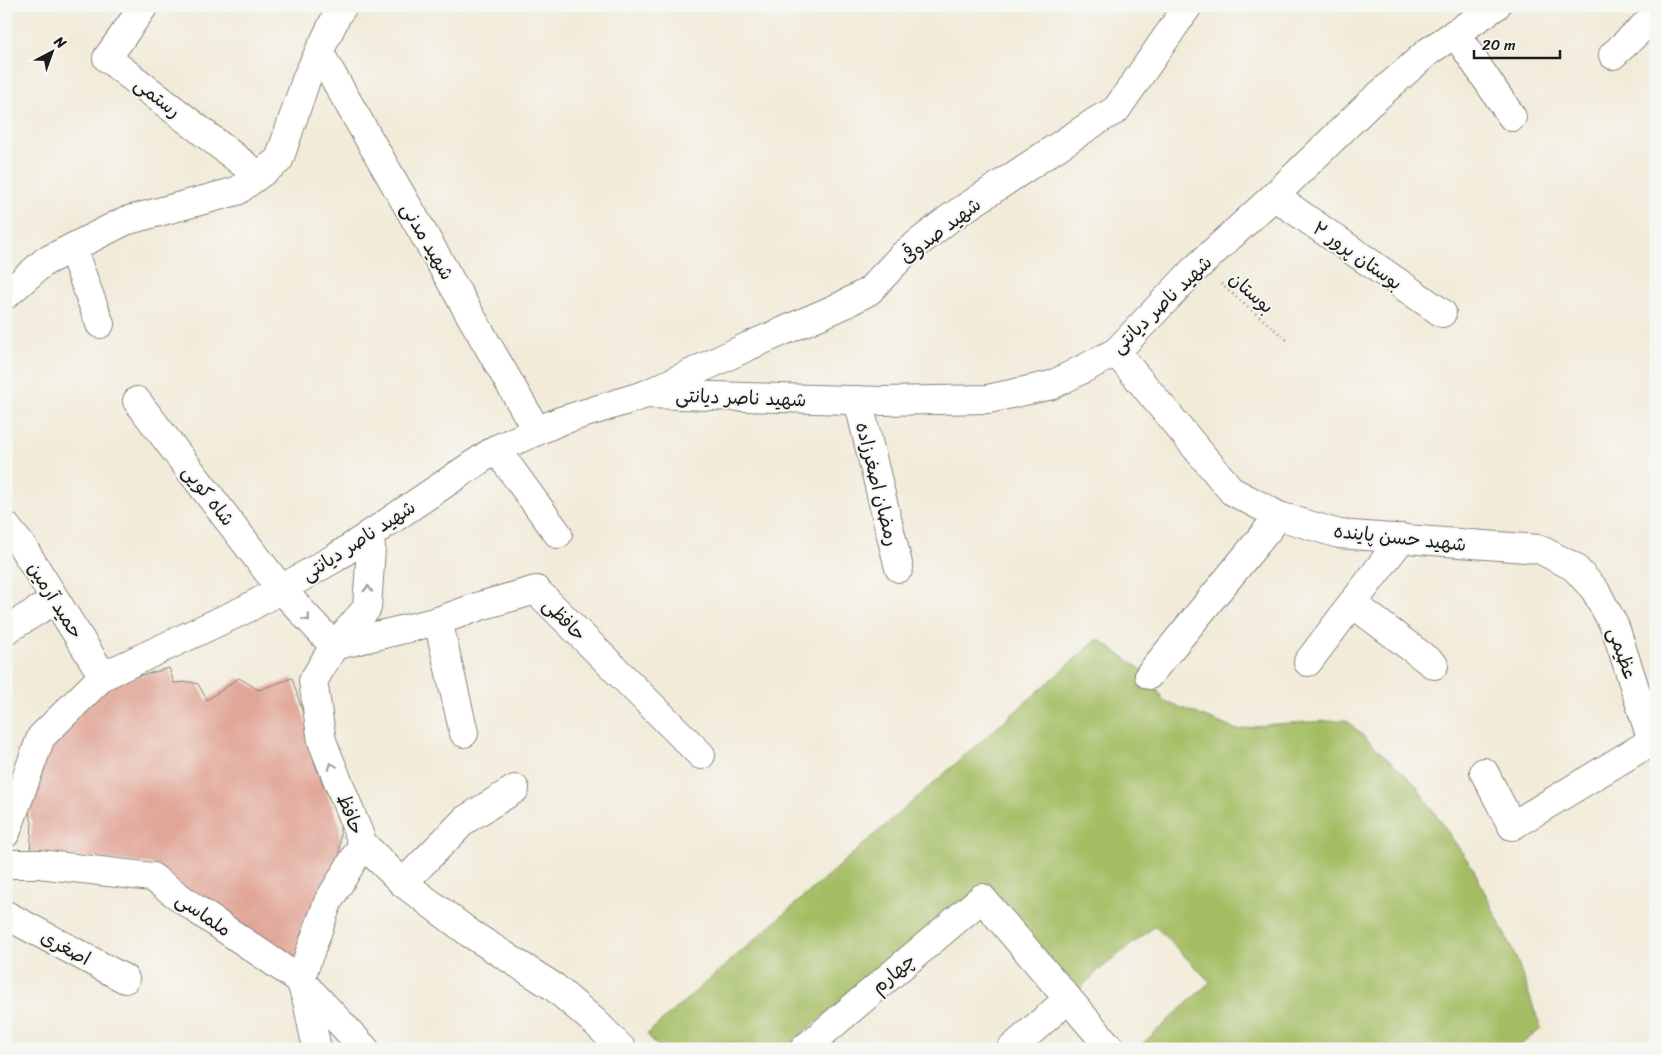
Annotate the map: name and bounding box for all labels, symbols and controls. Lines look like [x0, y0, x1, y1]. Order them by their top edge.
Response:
north arrow [28, 28, 78, 78]
scale bar [1474, 28, 1561, 60]
text: N [48, 29, 72, 55]
text: 20 m [1482, 32, 1516, 58]
street label: رستمی [127, 68, 189, 127]
street label: شهید صدوقی [892, 188, 988, 272]
street label: شهید مدنی [392, 196, 463, 286]
street label: بوستان پرور ۲ [1306, 212, 1410, 299]
street label: شهید ناصر دیانتی [1103, 247, 1220, 362]
street label: بوستان [1221, 263, 1282, 322]
street label: شهید ناصر دیانتی [675, 379, 807, 416]
street label: رمضان اصغرزاده [846, 418, 909, 550]
street label: شاه کویی [174, 457, 243, 533]
street label: شهید ناصر دیانتی [294, 491, 422, 590]
street label: شهید حسن پاینده [1332, 514, 1468, 561]
street label: حمید آرمین [19, 555, 92, 646]
one-way arrow [363, 585, 374, 593]
street label: حافظی [535, 589, 595, 649]
one-way arrow [301, 612, 310, 621]
street label: عظیمی [1598, 623, 1647, 684]
one-way arrow [328, 762, 338, 771]
street label: حافظ [328, 789, 373, 840]
street label: ملماسی [169, 883, 239, 946]
street label: اصغری [35, 920, 97, 974]
street label: چهارم [864, 945, 923, 1002]

